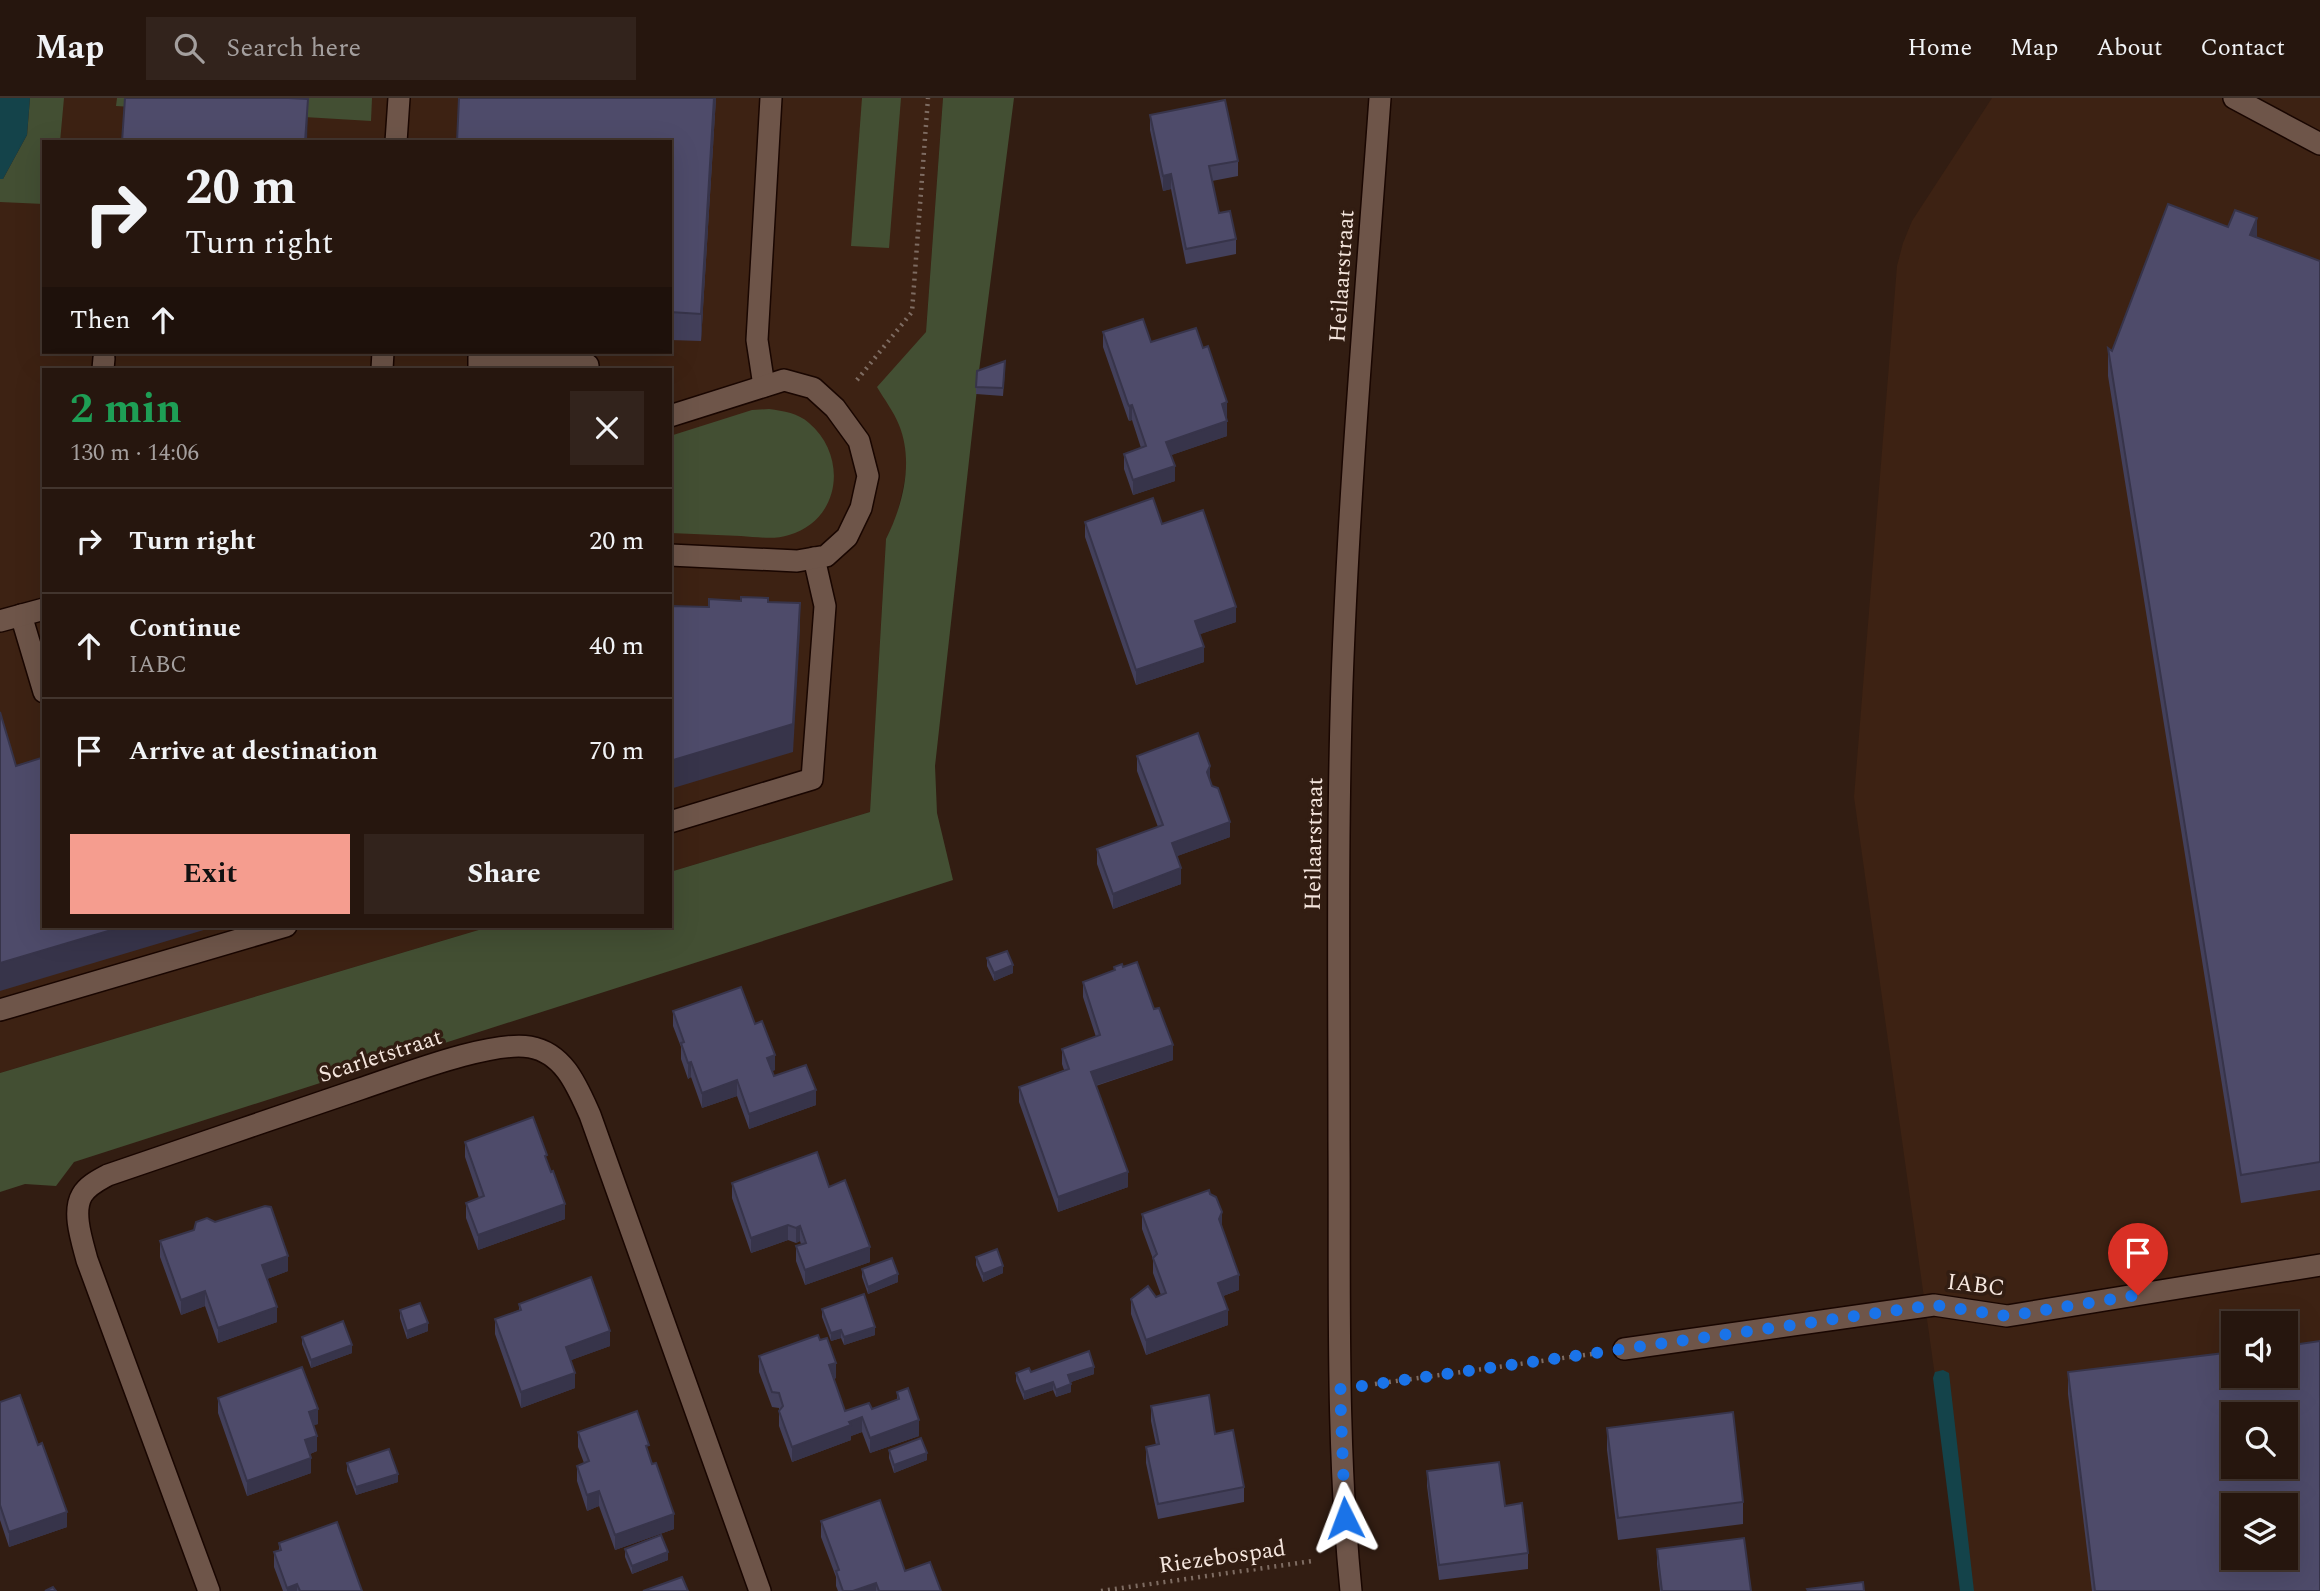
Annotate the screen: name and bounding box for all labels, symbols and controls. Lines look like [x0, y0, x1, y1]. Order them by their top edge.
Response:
search box [146, 17, 636, 80]
text: Map [35, 23, 104, 73]
text: Search here [226, 28, 361, 68]
icon: search [170, 29, 208, 67]
text: Home [1907, 30, 1972, 66]
text: Map [2010, 30, 2058, 66]
text: About [2096, 30, 2162, 66]
text: Contact [2200, 30, 2285, 66]
text: 20 m [185, 151, 296, 226]
icon: right [70, 168, 161, 259]
street label: Heilaarstraat [1320, 208, 1365, 344]
text: Turn right [185, 219, 333, 268]
text: Then [70, 300, 130, 340]
icon: ahead [144, 301, 182, 339]
text: 2 min [70, 378, 182, 441]
button: close [570, 391, 644, 465]
text: 130 m · 14:06 [70, 436, 199, 471]
text: Turn right [129, 521, 256, 561]
text: 20 m [589, 521, 644, 561]
icon: right [70, 522, 108, 560]
text: Continue [129, 608, 241, 648]
text: 40 m [589, 626, 644, 666]
icon: ahead [70, 627, 108, 665]
text: IABC [129, 648, 187, 683]
text: Arrive at destination [129, 731, 378, 771]
text: 70 m [589, 731, 644, 771]
icon: arrive [70, 732, 108, 770]
street label: Heilaarstraat [1296, 777, 1333, 911]
button: Exit [70, 834, 350, 914]
button: Share [364, 834, 644, 914]
street label: Scarletstraat [314, 1020, 447, 1093]
pin [2108, 1223, 2168, 1295]
icon: arrive [2119, 1234, 2157, 1272]
street label: IABC [1945, 1265, 2007, 1306]
map controls [2221, 1311, 2298, 1570]
button: sound [2221, 1311, 2298, 1388]
button: search [2221, 1402, 2298, 1479]
position arrow [1308, 1481, 1382, 1555]
button: layers [2221, 1493, 2298, 1570]
street label: Riezebospad [1156, 1531, 1288, 1584]

